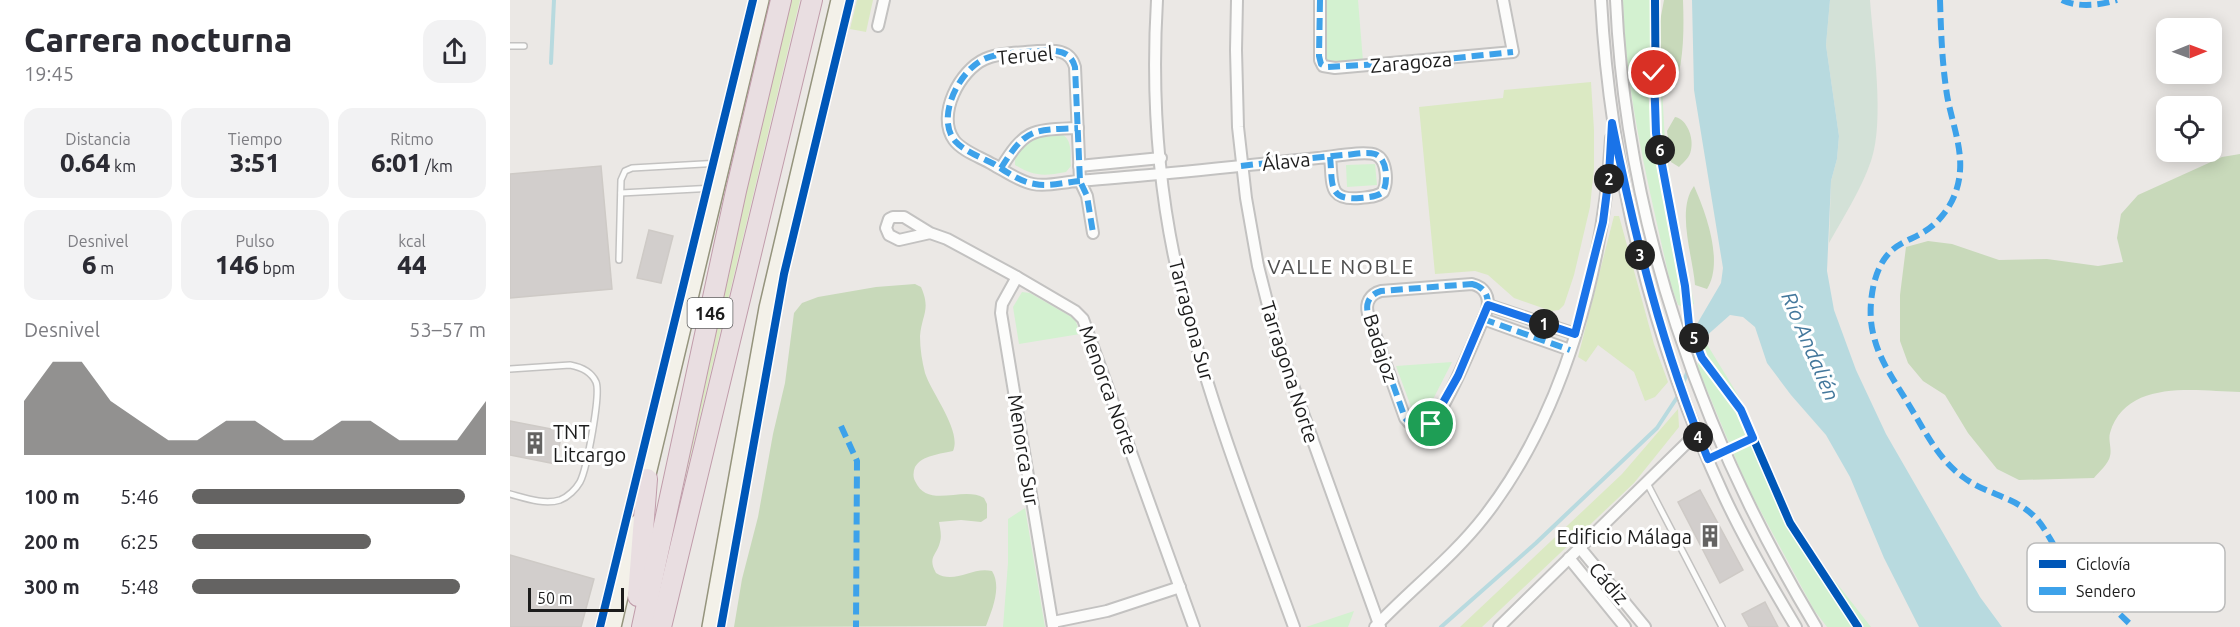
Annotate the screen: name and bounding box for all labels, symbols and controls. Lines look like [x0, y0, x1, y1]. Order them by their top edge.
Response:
north arrow [2156, 18, 2222, 84]
map controls [2156, 18, 2222, 162]
button: share [423, 20, 486, 83]
text: Carrera nocturna [24, 21, 292, 58]
street label: Teruel [996, 41, 1054, 69]
street label: Zaragoza [1369, 47, 1453, 77]
pin [1628, 47, 1679, 98]
icon: check [1637, 56, 1670, 89]
text: 19:45 [24, 62, 74, 85]
button: locate [2156, 96, 2222, 162]
text: Distancia [65, 130, 131, 148]
text: Tiempo [228, 130, 282, 148]
text: Ritmo [390, 130, 434, 148]
pin: 6 [1645, 135, 1675, 165]
text: 6 [1655, 141, 1665, 159]
street label: Álava [1261, 147, 1311, 175]
text: 0.64 [60, 148, 110, 177]
text: 3:51 [230, 148, 280, 177]
text: 6:01 [371, 148, 421, 177]
text: km [110, 157, 136, 175]
text: /km [421, 157, 453, 175]
pin: 2 [1594, 164, 1624, 194]
text: 2 [1604, 170, 1614, 188]
text: Desnivel [68, 232, 128, 250]
text: Pulso [235, 232, 275, 250]
text: kcal [398, 232, 426, 250]
pin: 3 [1625, 240, 1655, 270]
text: 3 [1635, 246, 1645, 264]
text: 6 [82, 250, 97, 279]
text: 146 [215, 250, 259, 279]
text: 44 [397, 250, 427, 279]
district label: VALLE NOBLE [1267, 254, 1415, 278]
street label: Tarragona Sur [1165, 257, 1219, 384]
text: m [97, 259, 114, 277]
text: bpm [259, 259, 295, 277]
water label: Río Andalién [1777, 288, 1845, 404]
road number: 146 [688, 298, 732, 328]
street label: Tarragona Norte [1256, 298, 1324, 446]
pin: 1 [1529, 309, 1559, 339]
street label: Badajoz [1359, 311, 1403, 385]
text: 1 [1539, 315, 1549, 333]
text: Desnivel [24, 318, 100, 341]
text: 53–57 m [409, 318, 486, 341]
street label: Menorca Norte [1075, 322, 1143, 458]
pin: 5 [1679, 323, 1709, 353]
text: 5 [1689, 329, 1699, 347]
street label: Menorca Sur [1004, 393, 1044, 508]
pin [1405, 398, 1456, 449]
icon: arrive [1414, 407, 1447, 440]
place label: TNT Litcargo [553, 420, 626, 466]
pin: 4 [1683, 422, 1713, 452]
text: 4 [1693, 428, 1703, 446]
building icon: TNT Litcargo [522, 430, 548, 456]
text: 100 m [24, 485, 80, 508]
text: 5:46 [120, 485, 159, 508]
building icon: Edificio Málaga [1697, 523, 1723, 549]
place label: Edificio Málaga [1556, 525, 1692, 548]
text: 200 m [24, 530, 80, 553]
text: 6:25 [120, 530, 159, 553]
legend [2027, 543, 2225, 612]
text: Ciclovía [2076, 555, 2131, 573]
street label: Cádiz [1584, 557, 1634, 609]
text: 300 m [24, 575, 80, 598]
text: 5:48 [120, 575, 159, 598]
text: Sendero [2076, 582, 2136, 600]
scale bar [528, 585, 624, 612]
text: 50 m [537, 589, 573, 607]

